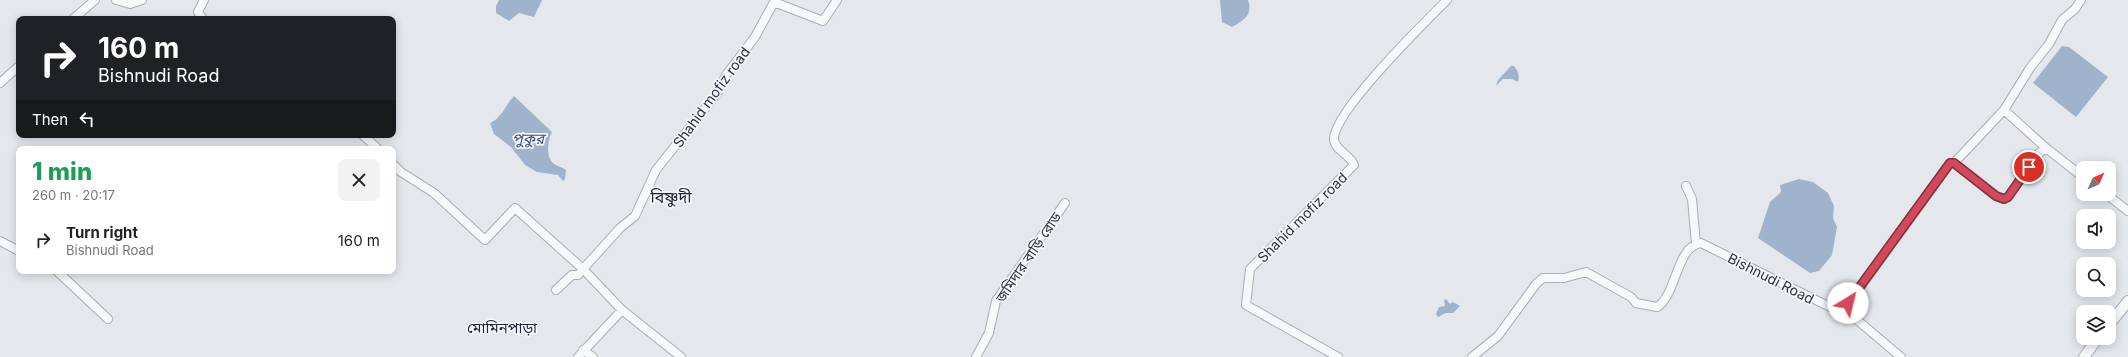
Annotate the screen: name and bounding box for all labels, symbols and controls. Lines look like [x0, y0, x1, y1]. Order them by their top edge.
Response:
text: 160 m [98, 31, 179, 65]
icon: right [32, 32, 84, 84]
street label: Shahid mofiz road [669, 43, 753, 151]
text: Bishnudi Road [98, 65, 219, 86]
icon: left [76, 108, 98, 130]
text: Then [32, 110, 68, 129]
water label: পুকুর [512, 129, 547, 148]
pin [2012, 150, 2046, 184]
icon: arrive [2018, 156, 2040, 178]
text: 1 min [32, 157, 92, 186]
button: close [338, 159, 380, 201]
north arrow [2076, 161, 2116, 201]
map controls [2076, 161, 2116, 345]
street label: Shahid mofiz road [1253, 168, 1351, 266]
text: 260 m · 20:17 [32, 187, 115, 203]
district label: বিষ্ণুদী [649, 187, 692, 207]
street label: জমিদার বাড়ি রোড [991, 208, 1065, 306]
button: sound [2076, 209, 2116, 249]
text: Turn right [66, 223, 138, 242]
icon: right [32, 229, 54, 251]
text: 160 m [338, 231, 380, 250]
text: Bishnudi Road [66, 242, 154, 258]
street label: Bishnudi Road [1725, 249, 1817, 307]
button: search [2076, 257, 2116, 297]
position arrow [1827, 282, 1869, 324]
button: layers [2076, 305, 2116, 345]
district label: মোমিনপাড়া [467, 318, 538, 337]

